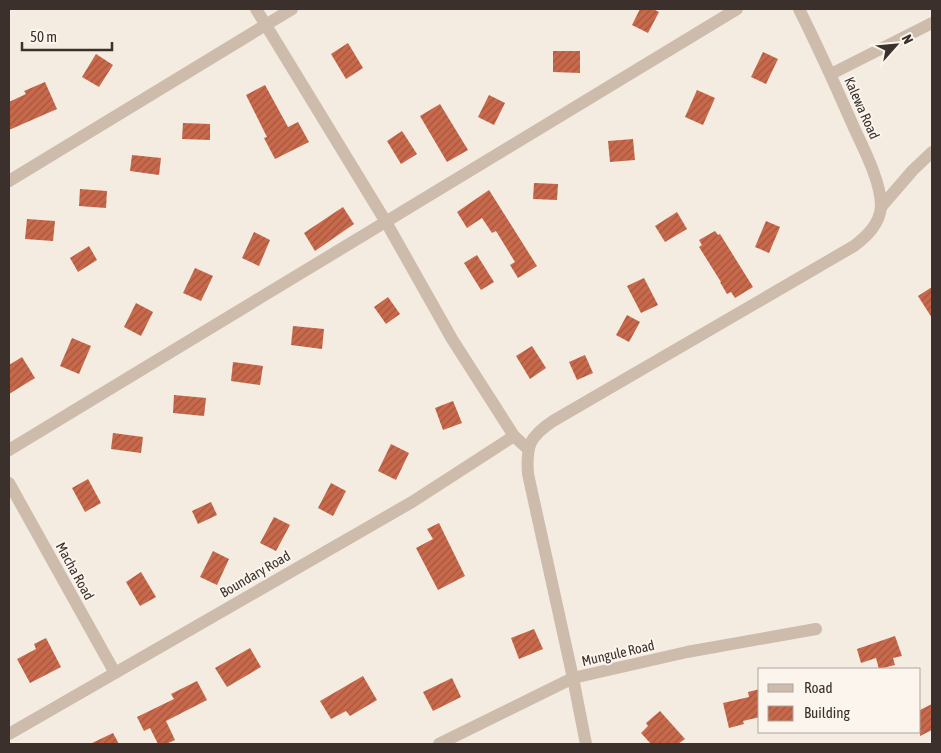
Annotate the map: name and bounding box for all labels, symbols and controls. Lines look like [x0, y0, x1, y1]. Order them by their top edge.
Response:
scale bar [22, 20, 112, 52]
north arrow [871, 20, 921, 70]
text: 50 m [30, 28, 57, 45]
text: N [899, 32, 917, 46]
street label: Kalewa Road [841, 74, 883, 142]
street label: Macha Road [53, 540, 97, 602]
street label: Boundary Road [217, 547, 293, 601]
street label: Mungule Road [580, 637, 656, 669]
legend [758, 668, 921, 733]
text: Road [804, 679, 833, 696]
text: Building [804, 704, 850, 721]

